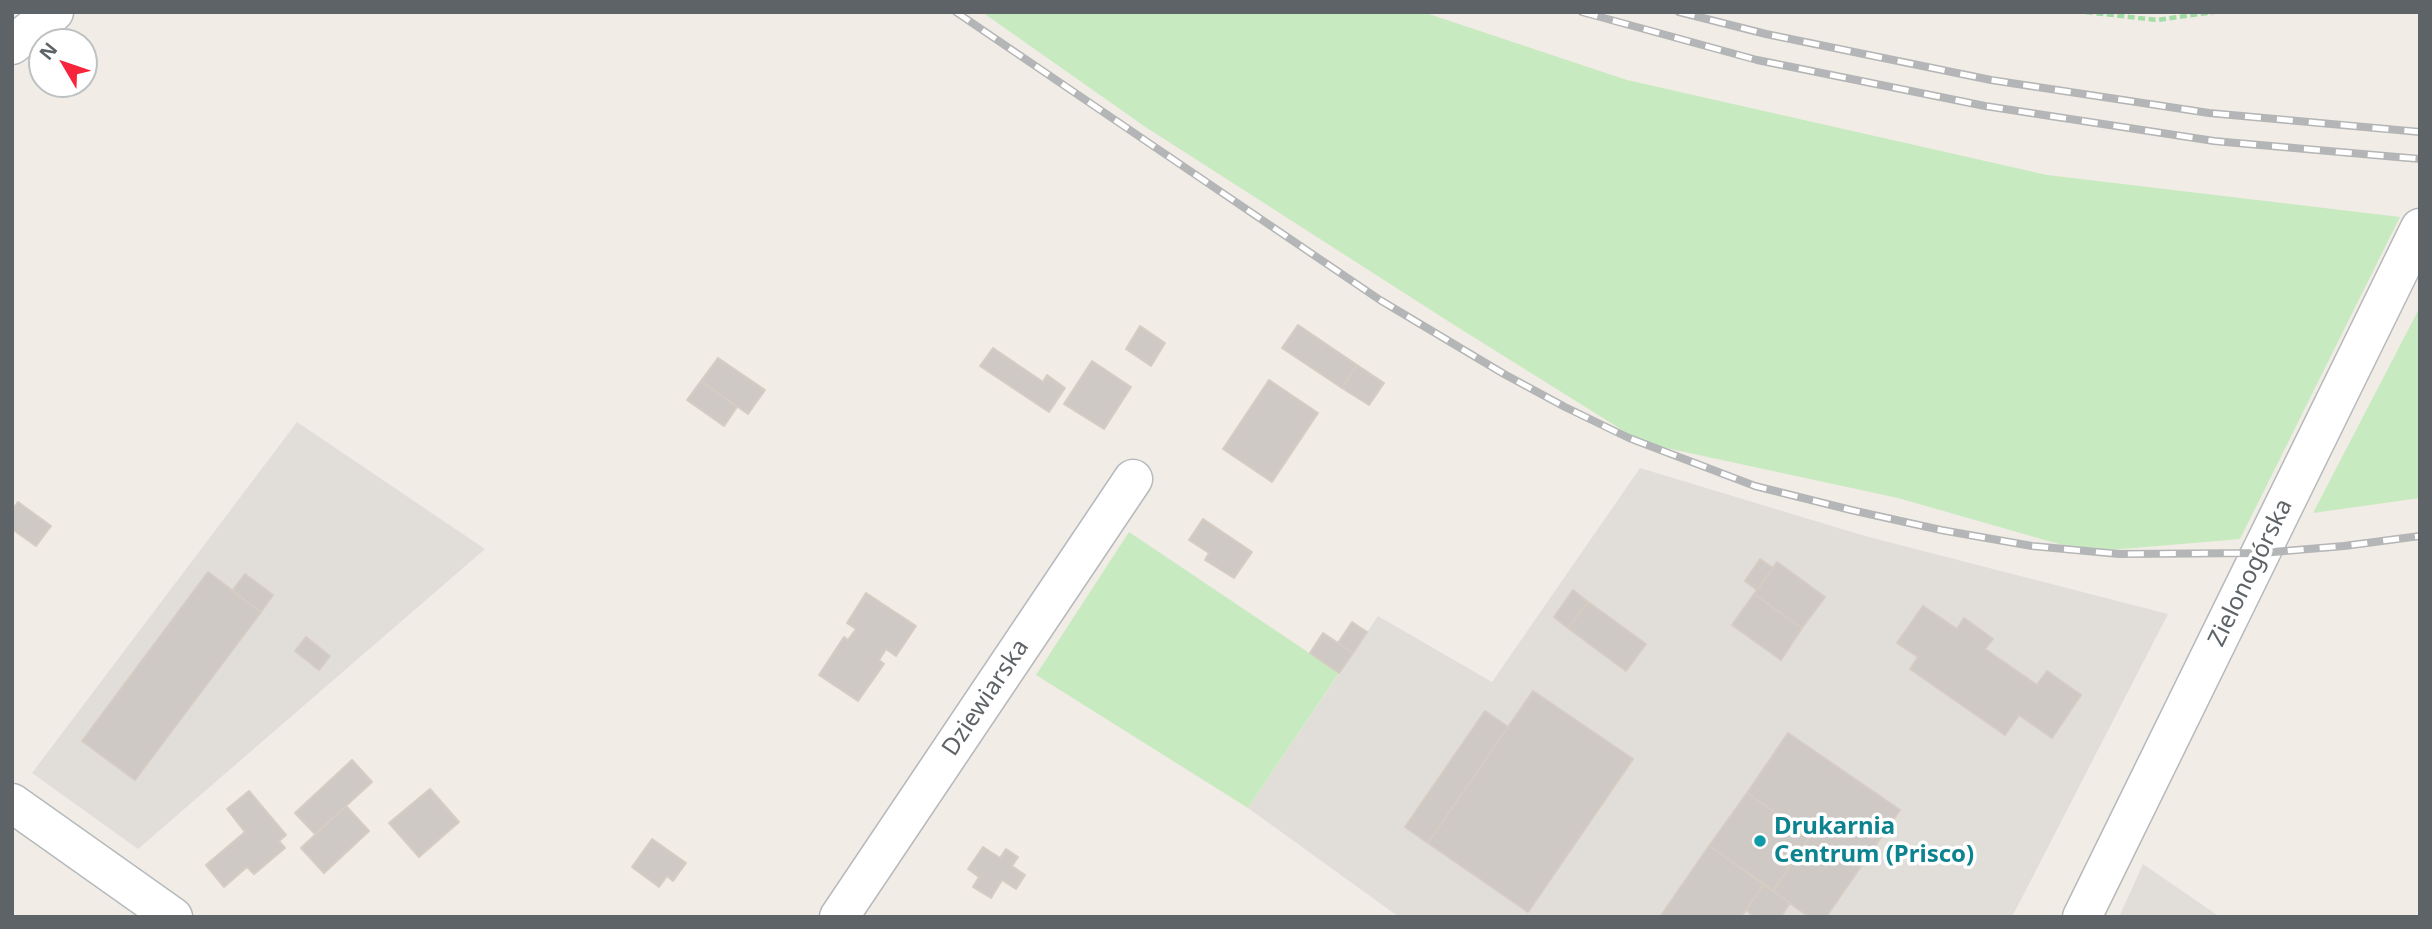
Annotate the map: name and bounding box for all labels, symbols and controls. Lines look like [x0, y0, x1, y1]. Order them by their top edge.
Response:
north arrow [28, 28, 98, 98]
text: N [33, 37, 63, 65]
street label: Zielonogórska [2203, 495, 2299, 651]
street label: Dziewiarska [937, 634, 1035, 762]
place label: Drukarnia Centrum (Prisco) [1774, 813, 1974, 869]
marker: Drukarnia Centrum (Prisco) [1752, 833, 1768, 849]

